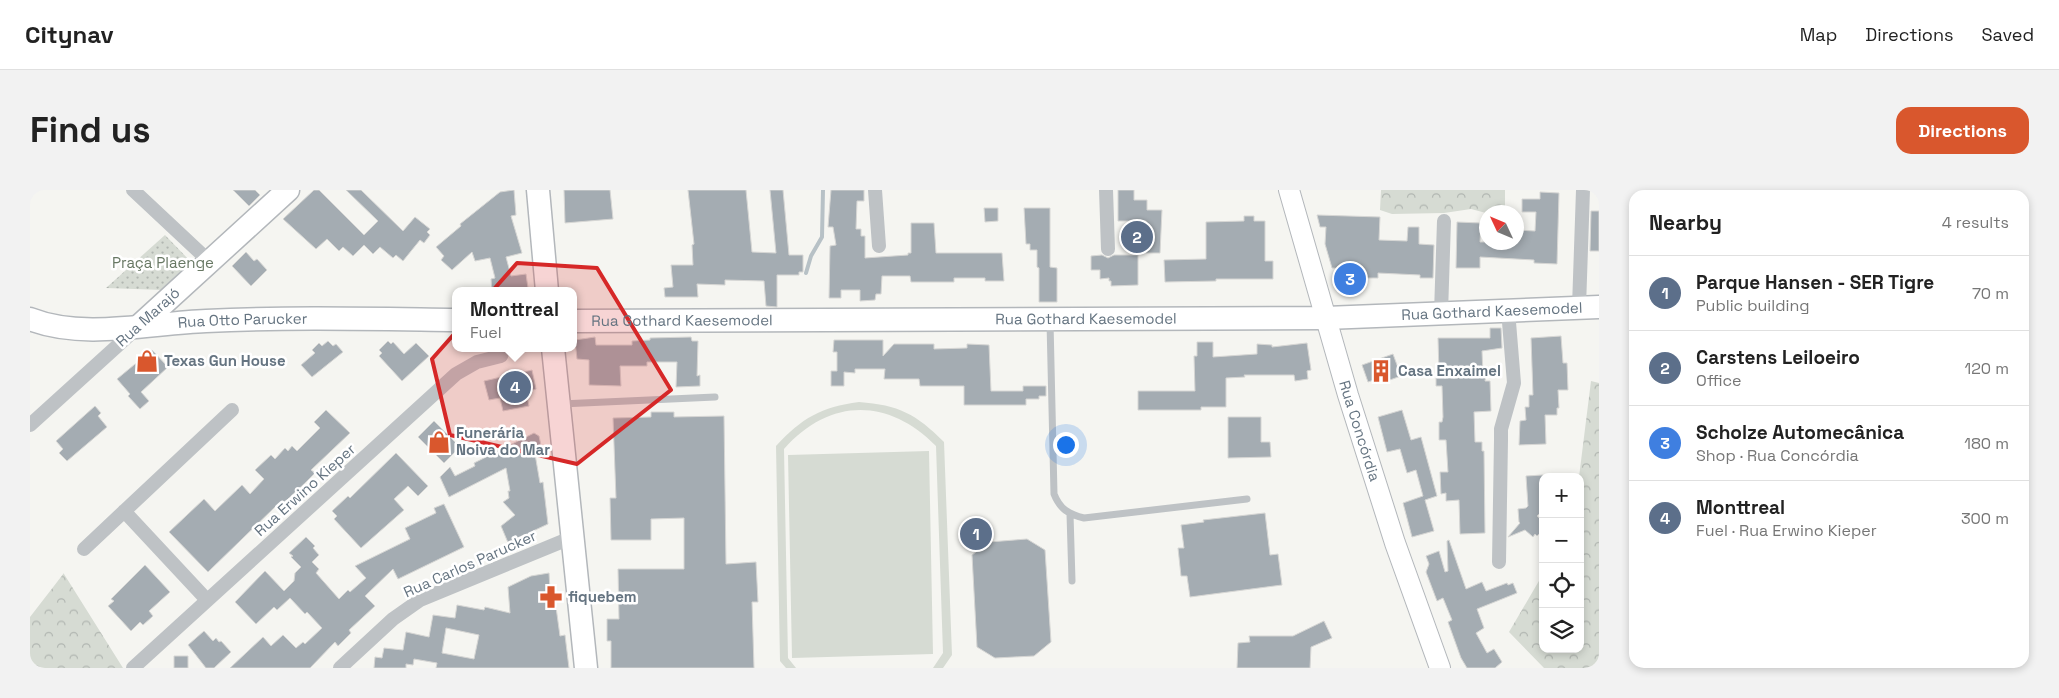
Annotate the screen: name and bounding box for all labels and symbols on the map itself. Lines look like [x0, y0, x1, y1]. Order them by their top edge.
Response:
north arrow [1479, 205, 1524, 250]
pin: 2 [1121, 218, 1153, 256]
park label: Praça Plaenge [112, 253, 214, 272]
pin: 3 [1334, 260, 1366, 298]
street label: Rua Marajó [112, 283, 184, 350]
street label: Rua Gothard Kaesemodel [1401, 298, 1583, 324]
street label: Rua Otto Parucker [177, 309, 308, 332]
street label: Rua Gothard Kaesemodel [995, 309, 1177, 328]
street label: Rua Gothard Kaesemodel [591, 310, 773, 330]
shop icon: Texas Gun House [134, 348, 160, 374]
place label: Texas Gun House [164, 351, 286, 370]
building icon: Casa Enxaimel [1368, 358, 1394, 384]
place label: Casa Enxaimel [1398, 361, 1501, 380]
pin: 4 [499, 368, 531, 406]
street label: Rua Concórdia [1335, 378, 1385, 484]
place label: Funerária Noiva do Mar [456, 423, 550, 459]
shop icon: Funerária Noiva do Mar [426, 429, 452, 455]
your location [1053, 432, 1079, 458]
street label: Rua Erwino Kieper [250, 439, 359, 540]
pin: 1 [960, 515, 992, 553]
street label: Rua Carlos Parucker [401, 526, 539, 601]
pharmacy icon: fiquebem [538, 584, 564, 610]
place label: fiquebem [568, 587, 637, 606]

